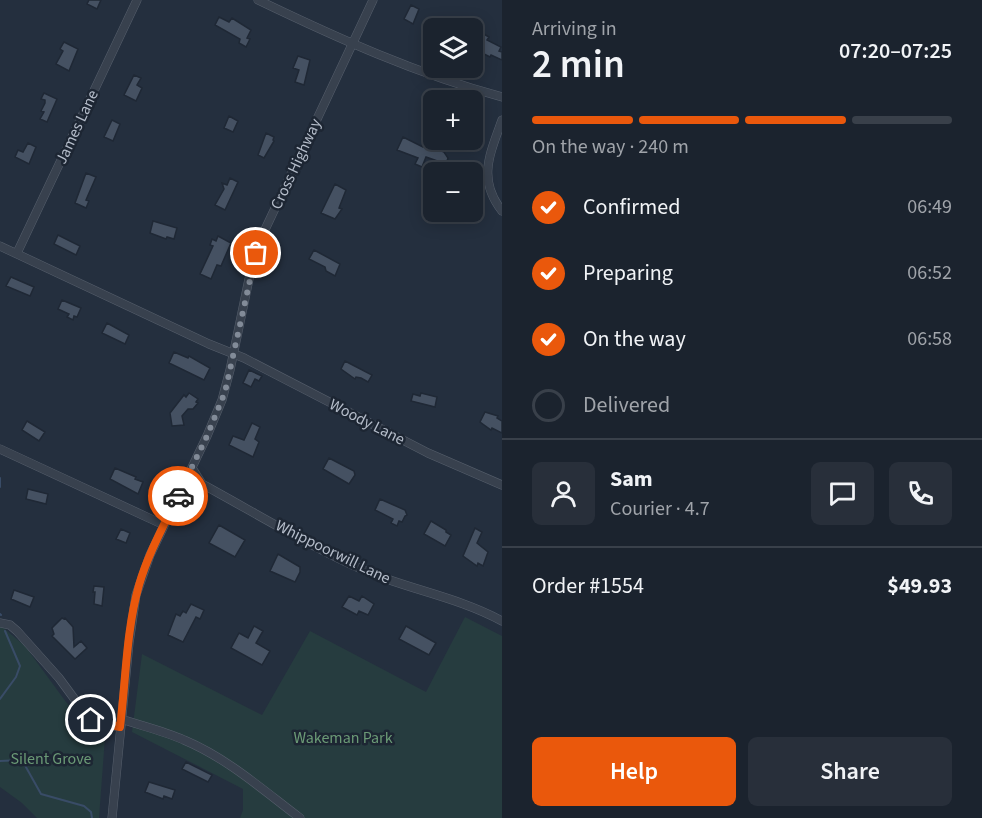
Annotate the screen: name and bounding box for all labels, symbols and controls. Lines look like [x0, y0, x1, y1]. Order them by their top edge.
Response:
text: Arriving in [532, 15, 617, 43]
map controls [423, 18, 483, 222]
button: layers [423, 18, 483, 78]
text: 07:20–07:25 [839, 35, 952, 67]
text: 2 min [532, 37, 625, 93]
street label: James Lane [50, 86, 104, 168]
button: + [423, 90, 483, 150]
street label: Cross Highway [265, 115, 327, 213]
text: On the way · 240 m [532, 133, 689, 161]
button: − [423, 162, 483, 222]
icon: check [532, 191, 565, 224]
text: Confirmed [583, 191, 680, 223]
text: 06:49 [907, 193, 952, 221]
pin [230, 227, 281, 278]
icon: bag [239, 236, 272, 269]
icon: check [532, 257, 565, 290]
text: Preparing [583, 257, 673, 289]
text: 06:52 [907, 259, 952, 287]
icon: check [532, 323, 565, 356]
text: On the way [583, 323, 686, 355]
text: 06:58 [907, 325, 952, 353]
text: Delivered [583, 389, 670, 421]
street label: Woody Lane [325, 394, 409, 450]
button: person [532, 462, 595, 525]
button: chat [811, 462, 874, 525]
button: phone [889, 462, 952, 525]
text: Sam [610, 463, 653, 495]
courier [148, 466, 208, 526]
icon: car [162, 480, 195, 513]
text: Courier · 4.7 [610, 495, 710, 523]
street label: Whippoorwill Lane [272, 515, 394, 589]
text: Order #1554 [532, 570, 644, 602]
text: $49.93 [887, 570, 952, 602]
pin [65, 694, 116, 745]
icon: home [74, 703, 107, 736]
park label: Wakeman Park [293, 727, 393, 749]
button: Help [532, 737, 736, 806]
button: Share [748, 737, 952, 806]
park label: Silent Grove [10, 748, 92, 770]

